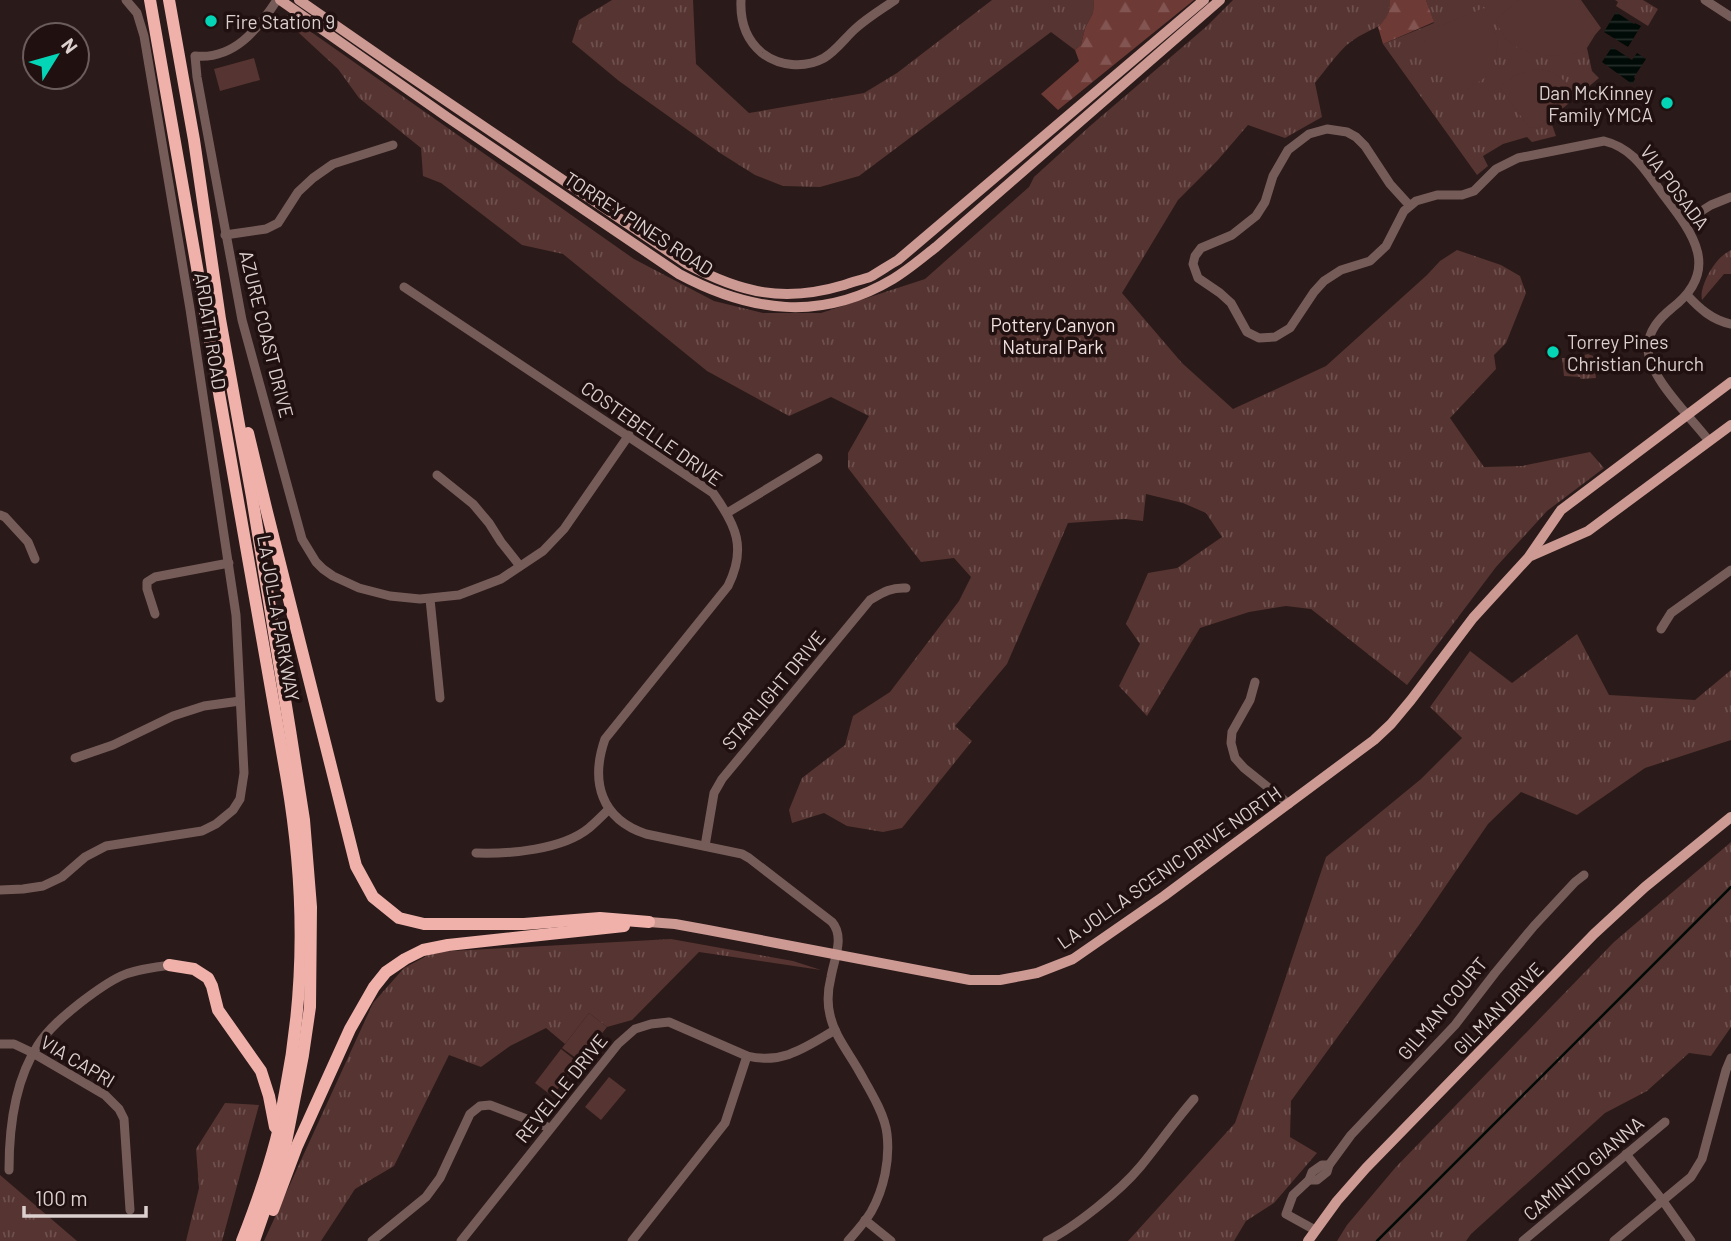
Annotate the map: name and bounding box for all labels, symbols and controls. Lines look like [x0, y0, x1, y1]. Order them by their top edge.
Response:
place label: Fire Station 9 [225, 10, 335, 33]
marker: Fire Station 9 [203, 13, 219, 29]
north arrow [21, 21, 91, 91]
text: N [57, 33, 83, 57]
place label: Dan McKinney Family YMCA [1539, 81, 1653, 126]
marker: Dan McKinney Family YMCA [1659, 95, 1675, 111]
street label: VIA POSADA [1636, 140, 1714, 234]
street label: TORREY PINES ROAD [560, 166, 718, 280]
street label: AZURE COAST DRIVE [235, 248, 299, 420]
street label: ARDATH ROAD [190, 271, 232, 391]
park label: Pottery Canyon Natural Park [990, 313, 1116, 358]
place label: Torrey Pines Christian Church [1567, 330, 1704, 375]
marker: Torrey Pines Christian Church [1545, 344, 1561, 360]
street label: COSTEBELLE DRIVE [577, 376, 727, 490]
street label: LA JOLLA PARKWAY [253, 533, 305, 703]
street label: STARLIGHT DRIVE [716, 626, 830, 754]
street label: LA JOLLA SCENIC DRIVE NORTH [1052, 781, 1286, 953]
street label: GILMAN COURT [1392, 952, 1492, 1064]
street label: GILMAN DRIVE [1448, 957, 1548, 1059]
street label: REVELLE DRIVE [510, 1029, 612, 1147]
street label: VIA CAPRI [37, 1030, 119, 1092]
street label: CAMINITO GIANNA [1518, 1111, 1648, 1225]
scale bar [24, 1174, 147, 1218]
text: 100 m [35, 1185, 88, 1210]

